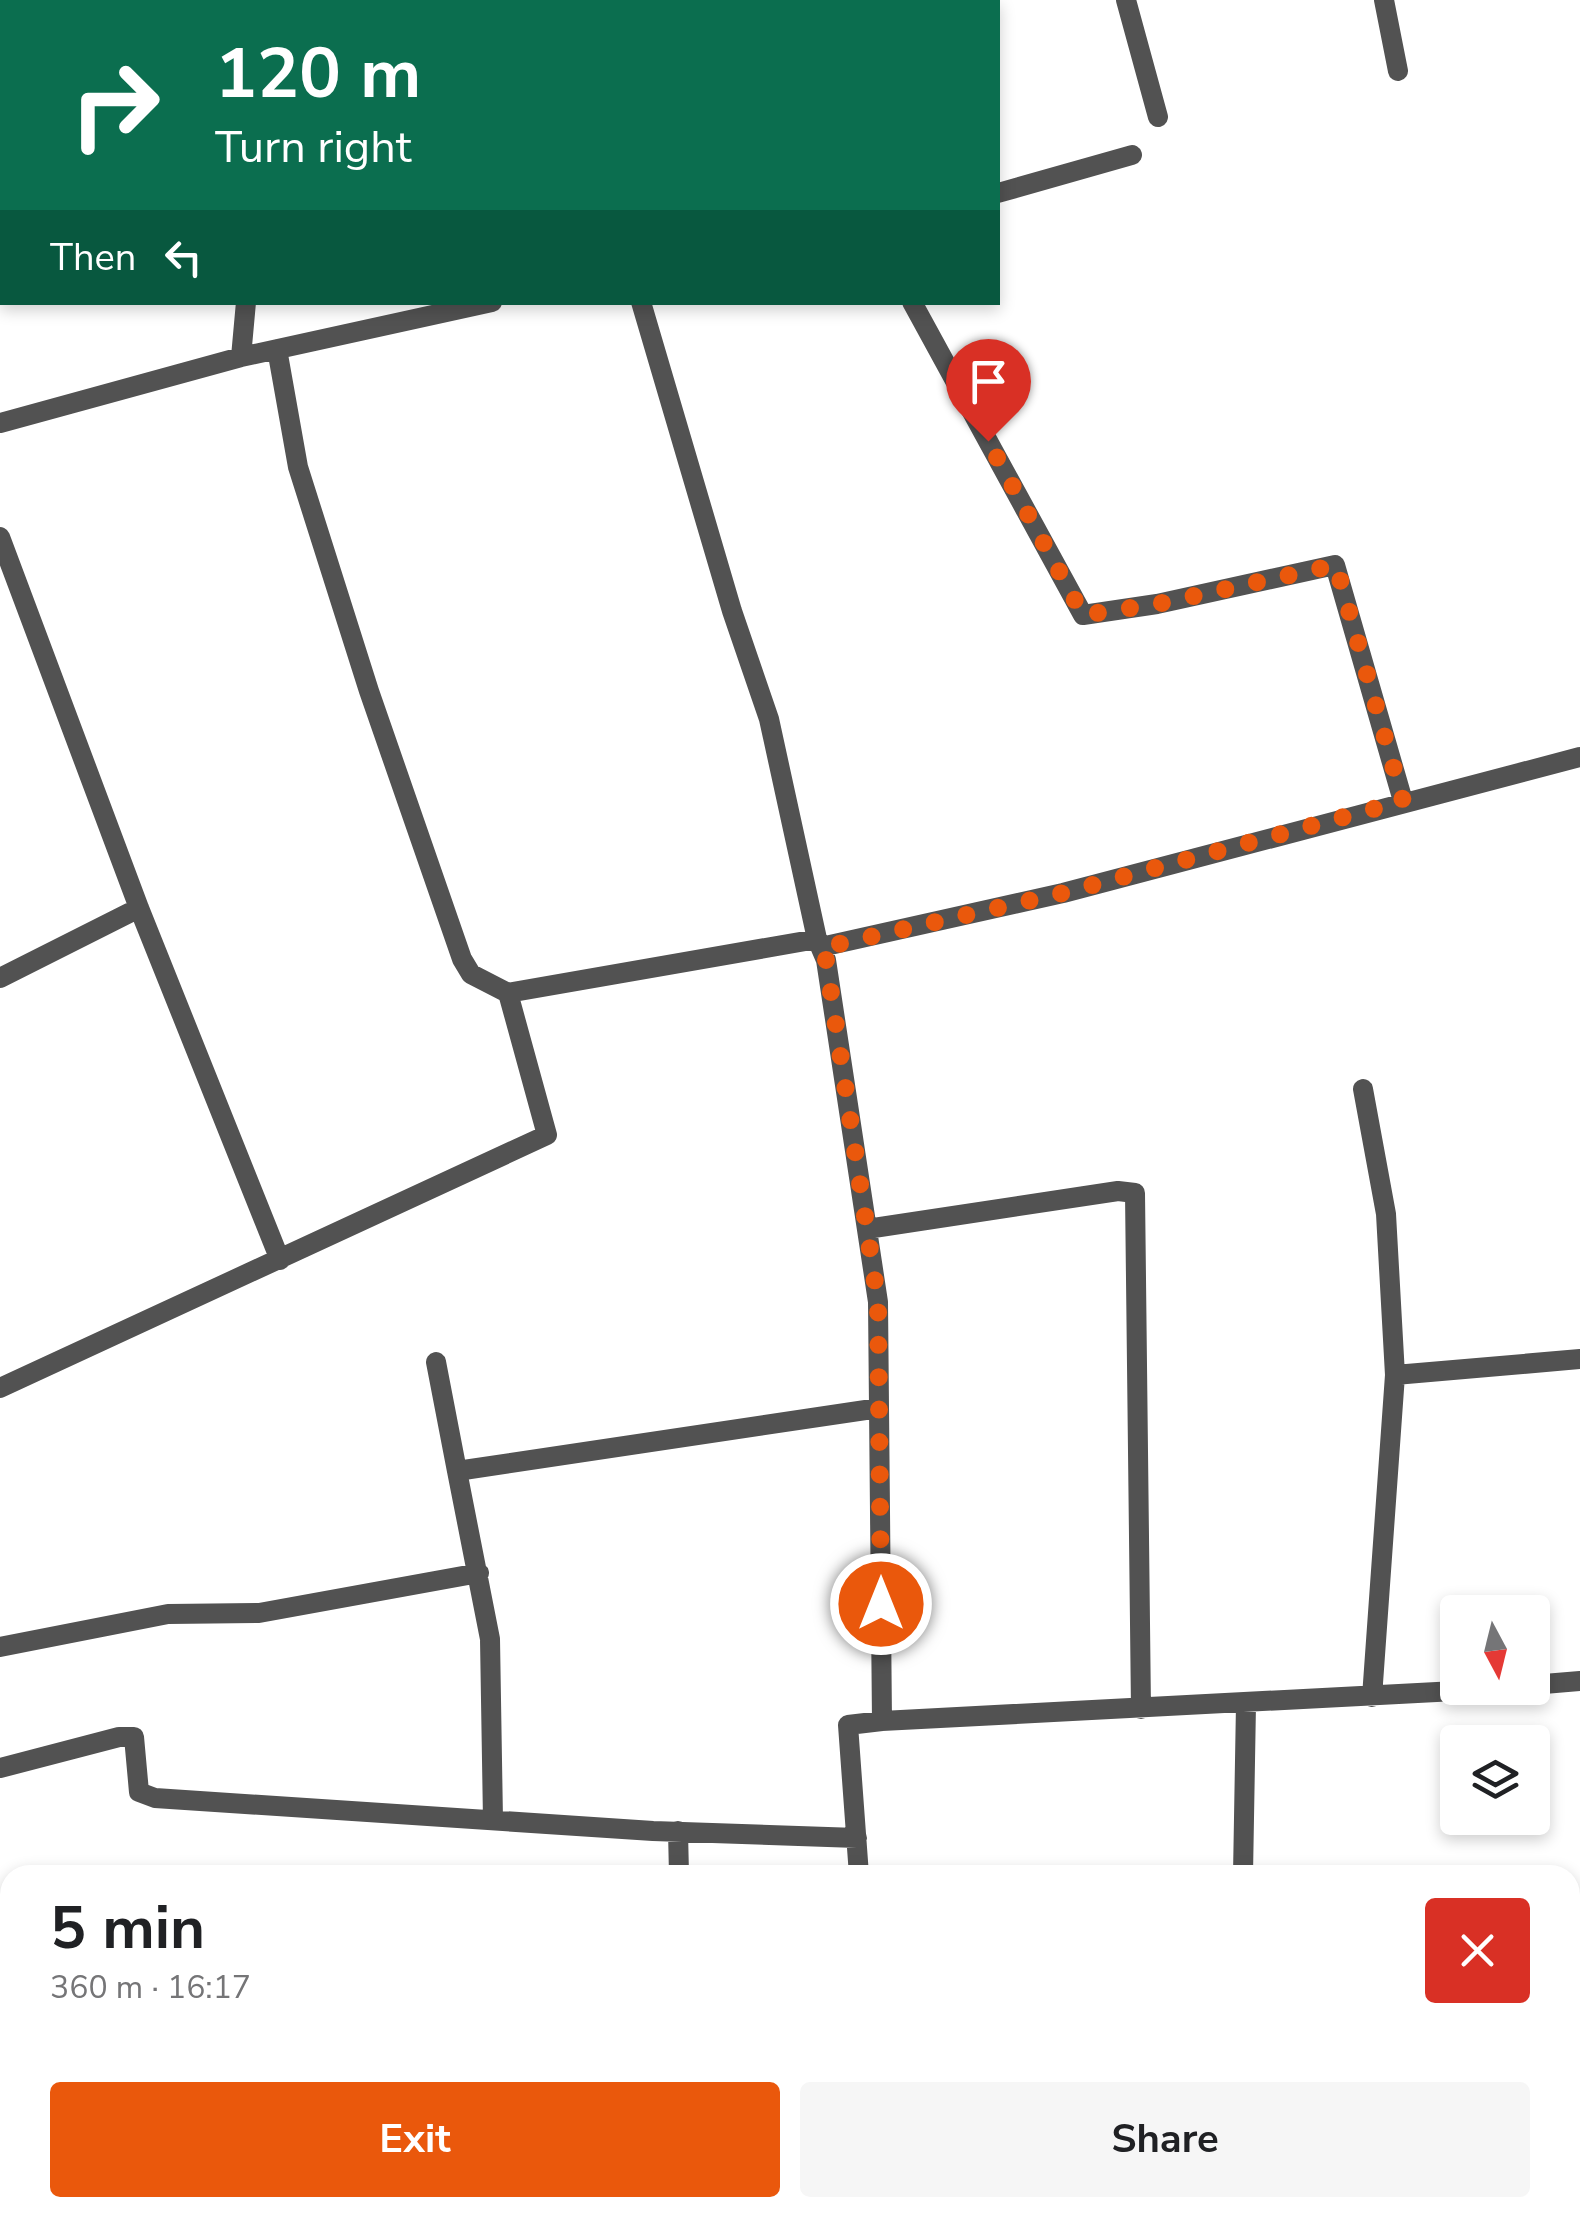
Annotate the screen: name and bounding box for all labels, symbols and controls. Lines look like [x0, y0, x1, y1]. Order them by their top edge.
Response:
text: 120 m [215, 26, 421, 122]
icon: right [50, 40, 180, 170]
text: Turn right [215, 117, 412, 178]
icon: left [156, 230, 211, 285]
text: Then [50, 232, 136, 283]
pin [946, 339, 1031, 442]
icon: arrive [961, 354, 1016, 409]
position arrow [829, 1552, 933, 1656]
north arrow [1440, 1595, 1550, 1705]
map controls [1440, 1595, 1550, 1835]
button: layers [1440, 1725, 1550, 1835]
text: 5 min [50, 1887, 205, 1969]
button: close [1425, 1898, 1530, 2003]
text: 360 m · 16:17 [50, 1966, 251, 2009]
button: Exit [50, 2082, 780, 2197]
button: Share [800, 2082, 1530, 2197]

